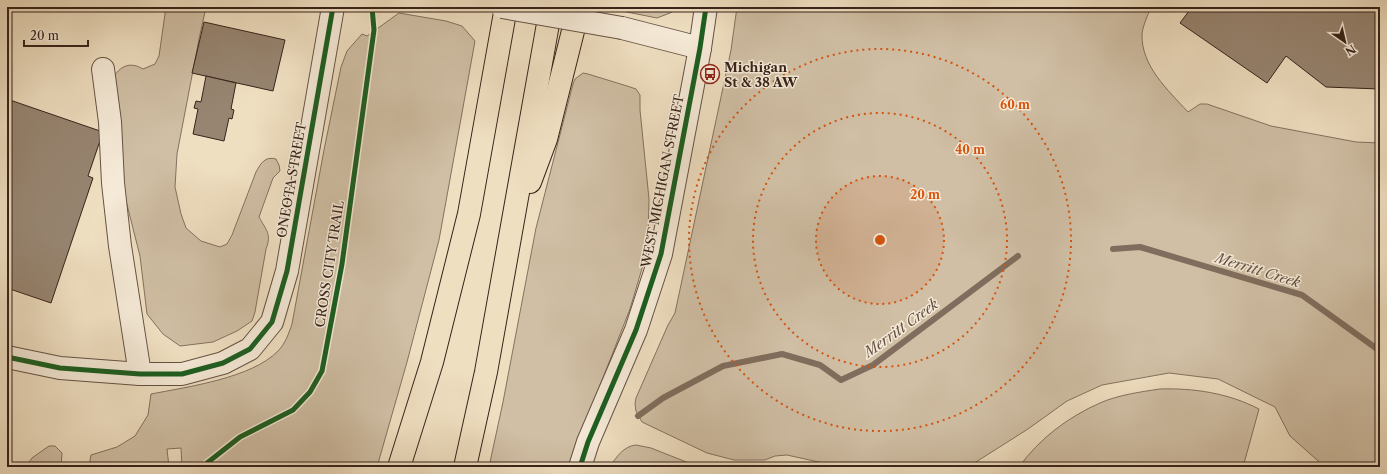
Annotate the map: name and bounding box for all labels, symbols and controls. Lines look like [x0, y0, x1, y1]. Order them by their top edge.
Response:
scale bar [24, 22, 88, 48]
north arrow [1325, 22, 1365, 62]
text: 20 m [30, 28, 59, 43]
text: N [1342, 42, 1358, 59]
place label: Michigan St & 38 AW [724, 59, 798, 90]
bus stop icon: Michigan St & 38 AW [699, 63, 721, 85]
street label: WEST MICHIGAN STREET [637, 93, 687, 270]
text: 60 m [1000, 97, 1030, 112]
street label: ONEOTA STREET [273, 121, 309, 239]
text: 40 m [955, 142, 985, 157]
text: 20 m [910, 187, 940, 202]
street label: CROSS CITY TRAIL [311, 199, 347, 328]
centre of rings [873, 233, 887, 247]
water label: Merritt Creek [1211, 248, 1303, 292]
water label: Merritt Creek [859, 294, 942, 362]

